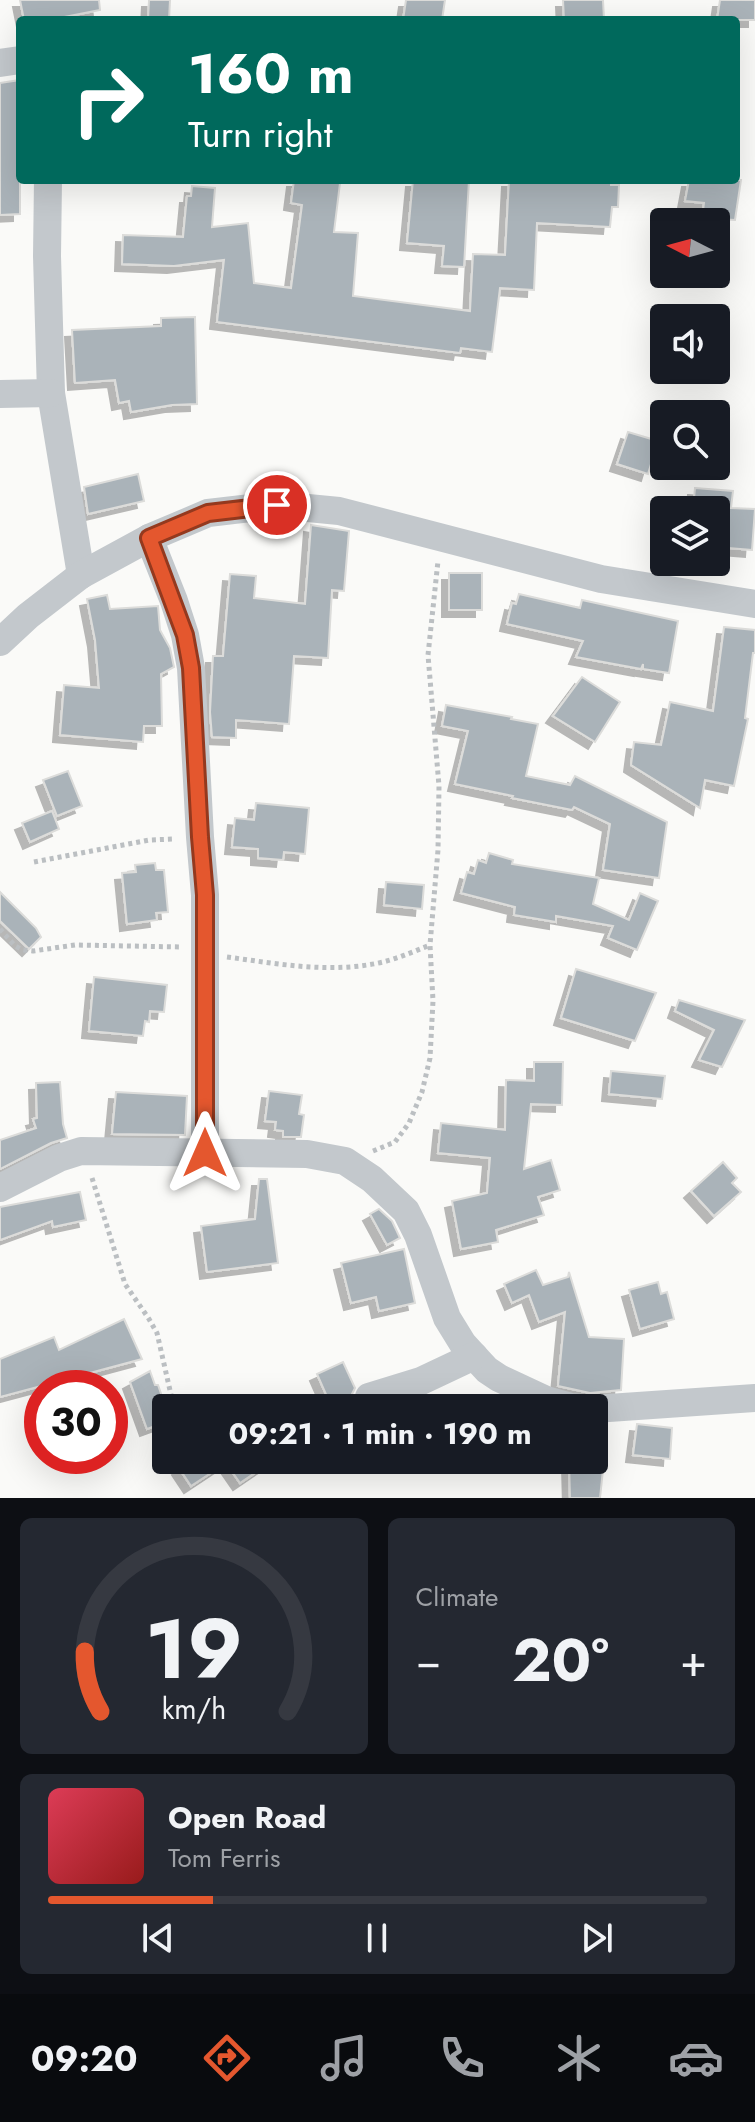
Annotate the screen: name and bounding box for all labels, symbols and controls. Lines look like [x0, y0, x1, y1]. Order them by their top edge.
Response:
text: 160 m [188, 33, 354, 114]
icon: right [56, 48, 160, 152]
text: Turn right [188, 108, 333, 160]
north arrow [650, 208, 730, 288]
map controls [650, 208, 730, 576]
button: sound [650, 304, 730, 384]
button: search [650, 400, 730, 480]
pin [243, 471, 311, 539]
icon: arrive [255, 483, 299, 527]
button: layers [650, 496, 730, 576]
position arrow [163, 1111, 247, 1195]
speed limit sign: 30 [24, 1370, 128, 1474]
text: 09:21 · 1 min · 190 m [228, 1412, 532, 1455]
text: Climate [416, 1578, 498, 1616]
text: 19 [145, 1589, 243, 1709]
text: 20° [512, 1617, 609, 1704]
text: − [416, 1629, 441, 1693]
text: + [680, 1629, 707, 1693]
text: km/h [161, 1688, 226, 1730]
text: Open Road [168, 1796, 326, 1839]
text: Tom Ferris [168, 1839, 280, 1877]
icon: previous [136, 1916, 180, 1960]
icon: pause [355, 1916, 399, 1960]
icon: next [575, 1916, 619, 1960]
icon: directions [199, 2030, 255, 2086]
icon: music [316, 2030, 372, 2086]
icon: phone [434, 2030, 490, 2086]
icon: climate [551, 2030, 607, 2086]
icon: car [668, 2030, 724, 2086]
text: 09:20 [31, 2032, 138, 2084]

